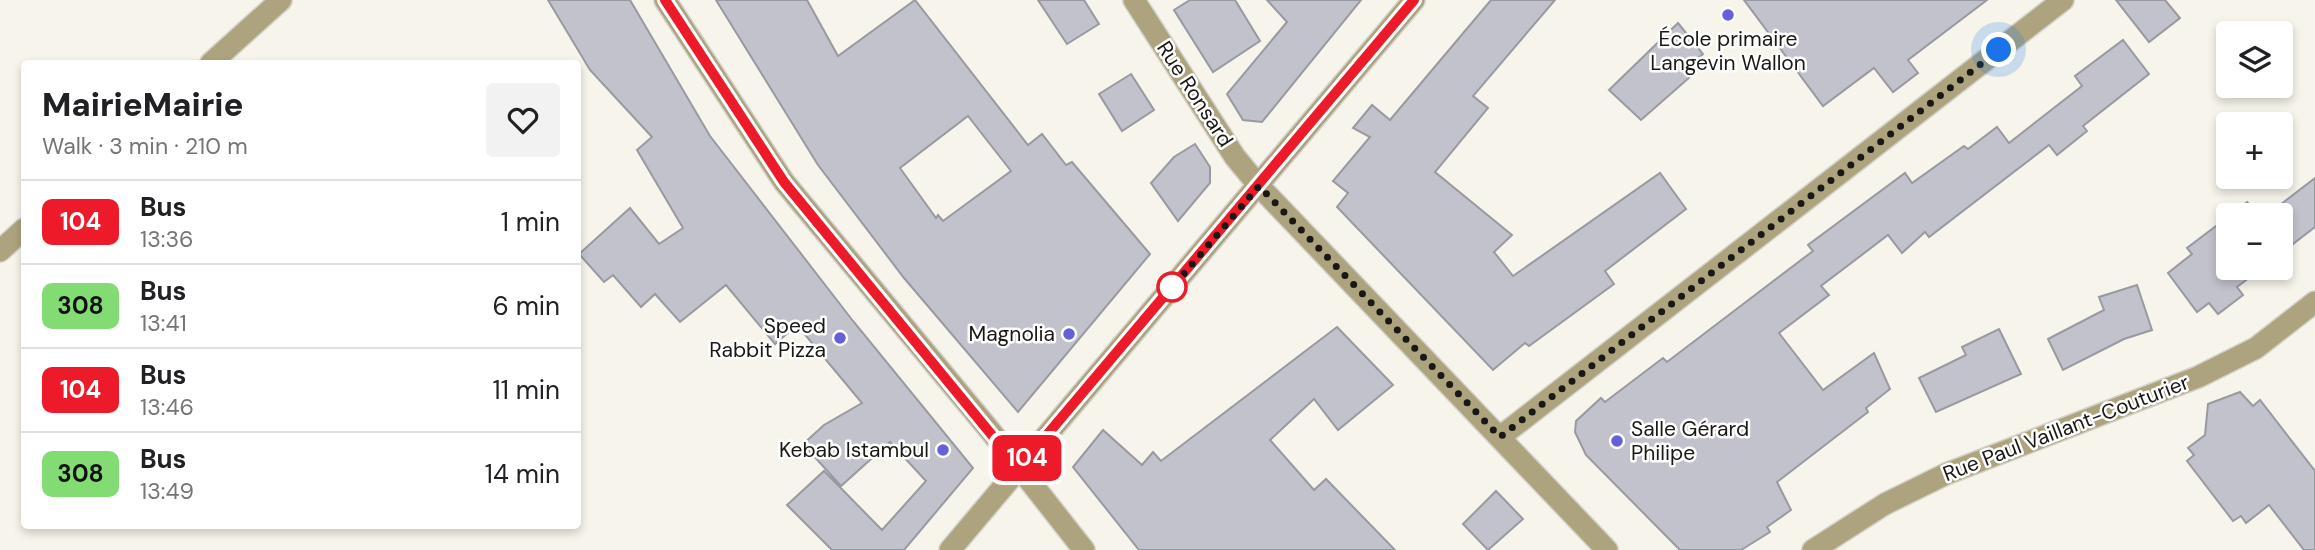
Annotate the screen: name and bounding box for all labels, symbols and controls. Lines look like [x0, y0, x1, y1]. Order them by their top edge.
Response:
marker: École primaire Langevin Wallon [1720, 7, 1736, 23]
map controls [2216, 21, 2293, 280]
button: layers [2216, 21, 2293, 98]
place label: École primaire Langevin Wallon [1650, 25, 1806, 77]
your location [1981, 32, 2016, 67]
street label: Rue Ronsard [1150, 36, 1240, 152]
text: MairieMairie [42, 83, 243, 126]
button: heart [486, 83, 560, 157]
button: + [2216, 112, 2293, 189]
text: Walk · 3 min · 210 m [42, 131, 248, 161]
text: Bus [140, 190, 186, 224]
button: − [2216, 203, 2293, 280]
text: 1 min [501, 205, 560, 239]
text: 104 [60, 206, 101, 237]
text: 13:36 [140, 224, 193, 254]
unlabelled marker [1157, 272, 1187, 302]
text: Bus [140, 274, 186, 308]
text: 6 min [492, 289, 560, 323]
text: 308 [57, 290, 104, 321]
text: 13:41 [140, 308, 187, 338]
place label: Speed Rabbit Pizza [709, 312, 826, 364]
place label: Magnolia [969, 320, 1055, 348]
marker: Magnolia [1061, 326, 1077, 342]
marker: Speed Rabbit Pizza [832, 330, 848, 346]
text: Bus [140, 358, 186, 392]
street label: Rue Paul Vaillant-Couturier [1939, 368, 2193, 488]
text: 11 min [493, 373, 560, 407]
text: 104 [60, 374, 101, 405]
text: 13:46 [140, 392, 194, 422]
place label: Salle Gérard Philipe [1631, 415, 1749, 467]
marker: Salle Gérard Philipe [1609, 433, 1625, 449]
line badge: 104 [987, 435, 1067, 481]
place label: Kebab Istambul [779, 436, 929, 464]
text: Bus [140, 442, 186, 476]
marker: Kebab Istambul [935, 442, 951, 458]
text: 104 [1006, 442, 1048, 473]
text: 14 min [485, 457, 560, 491]
text: 308 [57, 458, 104, 489]
text: 13:49 [140, 476, 194, 506]

